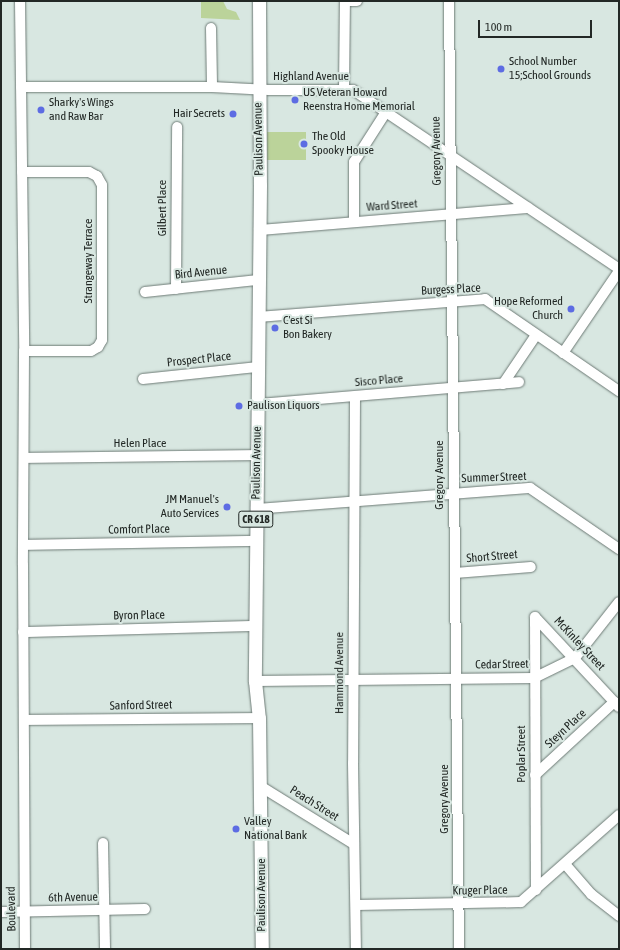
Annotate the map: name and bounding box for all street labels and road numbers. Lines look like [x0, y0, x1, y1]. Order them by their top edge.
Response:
street label: Highland Avenue [273, 70, 349, 84]
street label: Paulison Avenue [251, 102, 267, 176]
street label: Gregory Avenue [429, 116, 445, 186]
street label: Gilbert Place [156, 180, 170, 236]
street label: Ward Street [366, 197, 418, 215]
street label: Strangeway Terrace [82, 219, 96, 303]
street label: Bird Avenue [174, 263, 228, 283]
street label: Burgess Place [421, 281, 481, 299]
street label: Prospect Place [166, 349, 232, 371]
street label: Sisco Place [354, 372, 404, 390]
street label: Paulison Avenue [249, 426, 265, 500]
street label: Helen Place [114, 437, 166, 451]
street label: Gregory Avenue [433, 440, 447, 510]
street label: Summer Street [461, 470, 527, 486]
road number: CR 618 [238, 510, 274, 528]
street label: Comfort Place [108, 522, 170, 538]
street label: Short Street [466, 548, 518, 566]
street label: Byron Place [113, 608, 165, 624]
street label: McKinley Street [550, 614, 608, 674]
street label: Hammond Avenue [333, 632, 347, 714]
street label: Cedar Street [475, 657, 529, 673]
street label: Sanford Street [110, 698, 172, 714]
street label: Steyn Place [543, 706, 589, 752]
street label: Poplar Street [515, 725, 529, 783]
street label: Gregory Avenue [438, 764, 452, 834]
street label: Peach Street [287, 783, 341, 825]
street label: Paulison Avenue [255, 858, 269, 932]
street label: Kruger Place [452, 883, 508, 899]
street label: Boulevard [4, 886, 20, 932]
street label: 6th Avenue [48, 890, 98, 906]

